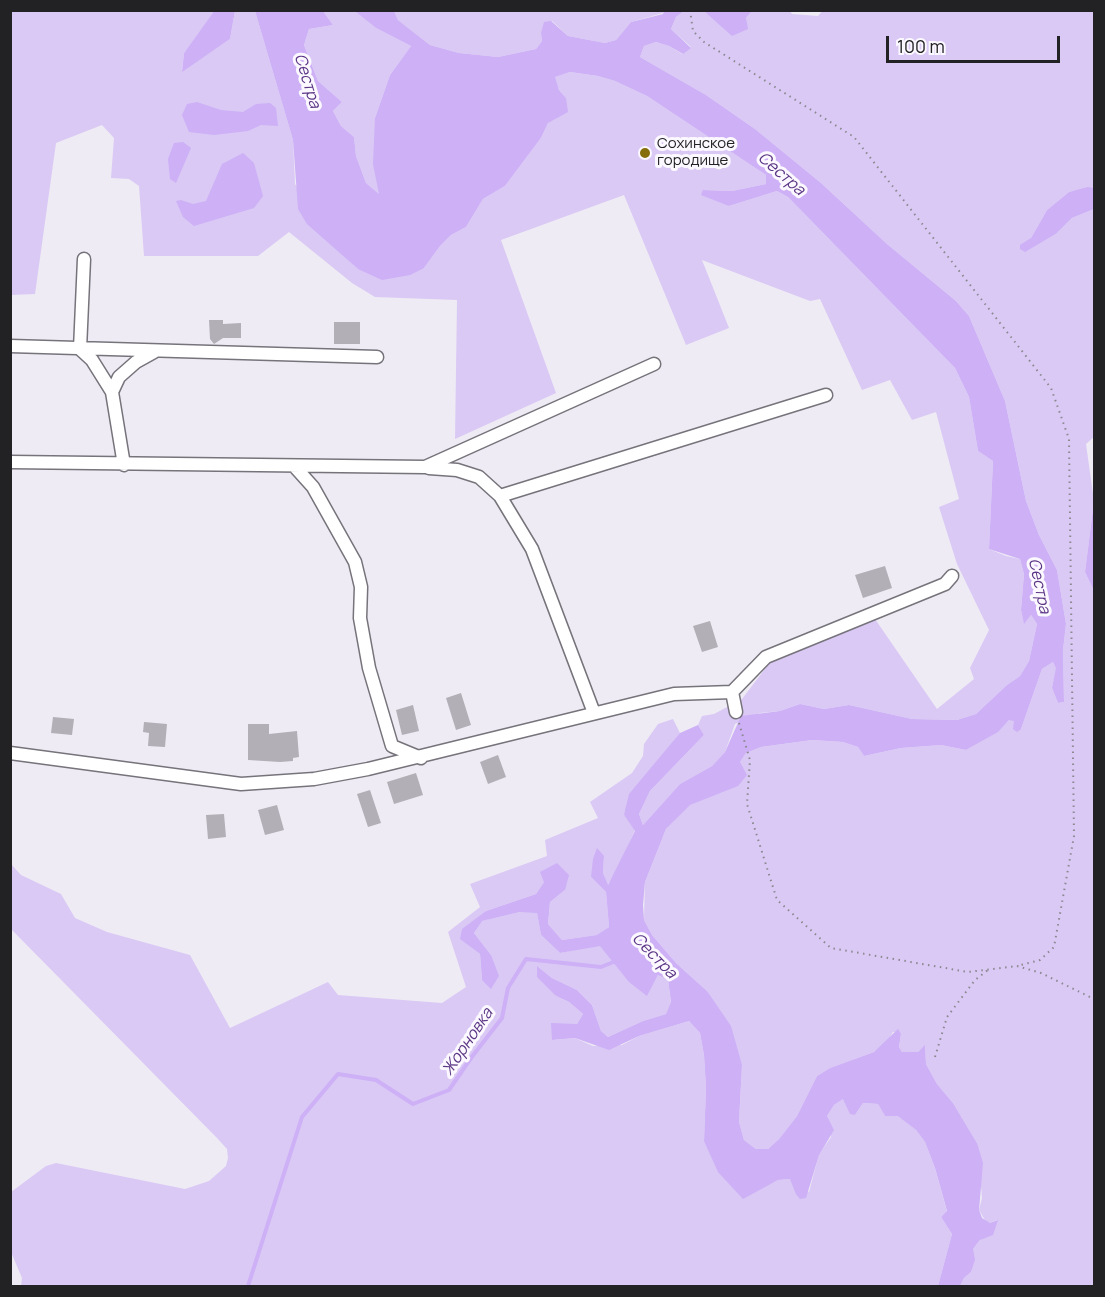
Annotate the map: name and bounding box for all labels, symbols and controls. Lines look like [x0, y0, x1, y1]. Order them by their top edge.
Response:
scale bar [889, 24, 1063, 62]
text: 100 m [897, 34, 945, 58]
water label: Сестра [290, 51, 324, 111]
place label: Сохинское городище [657, 135, 735, 170]
marker: Сохинское городище [638, 146, 652, 160]
water label: Сестра [754, 148, 808, 200]
water label: Сестра [1024, 557, 1054, 615]
water label: Сестра [628, 929, 680, 983]
water label: Жорновка [439, 1005, 497, 1079]

